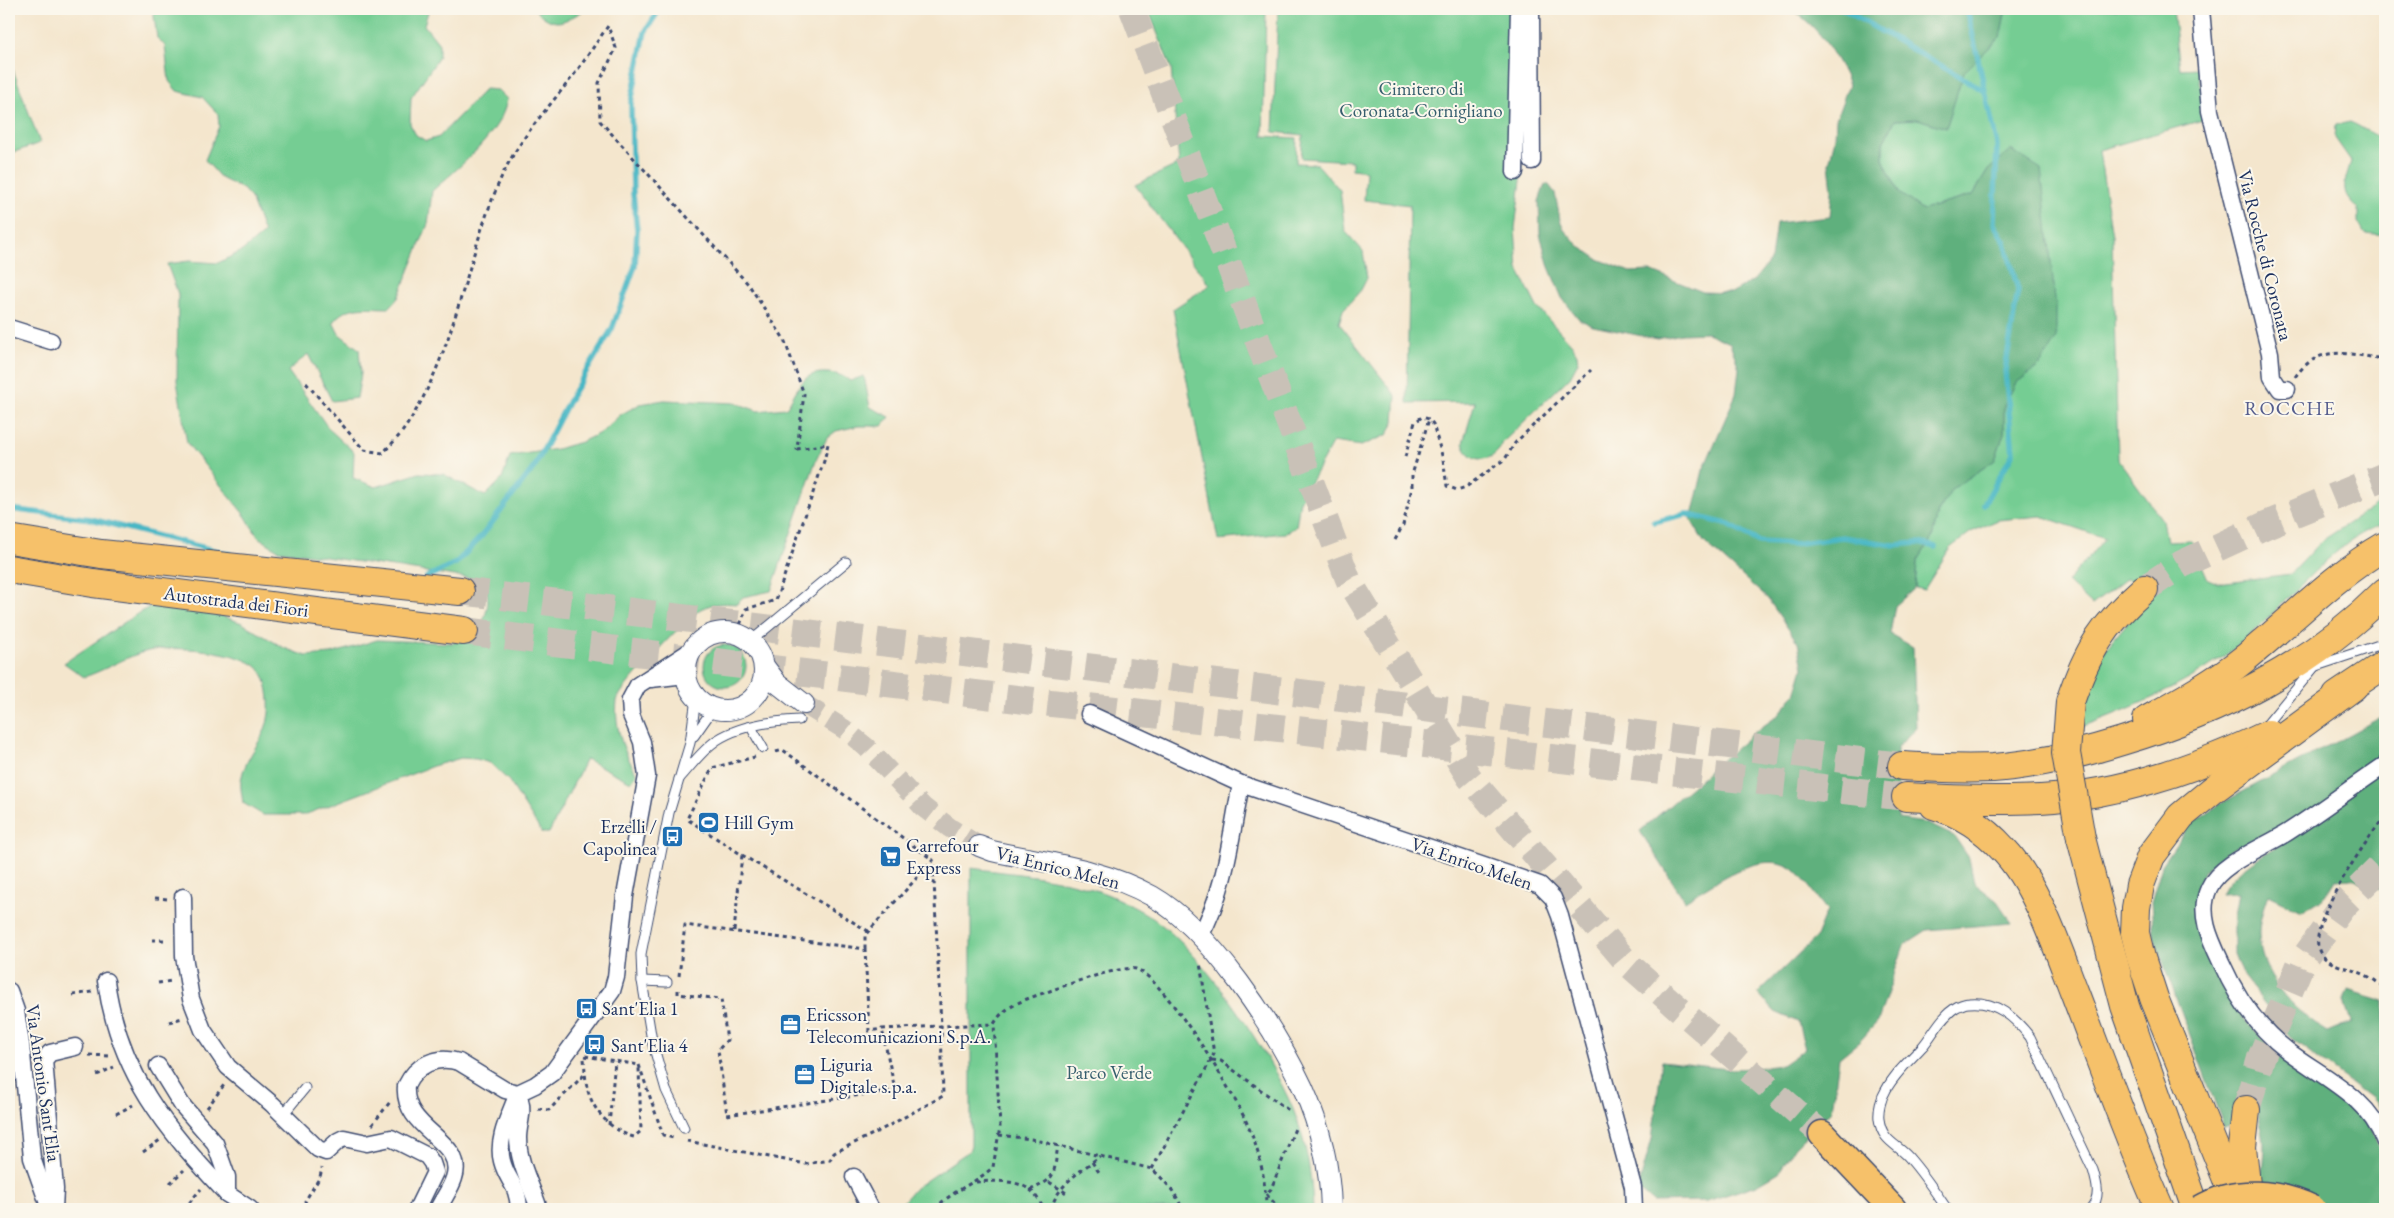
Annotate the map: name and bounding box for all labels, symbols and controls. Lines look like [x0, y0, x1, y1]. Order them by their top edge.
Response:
park label: Cimitero di Coronata-Cornigliano [1339, 76, 1503, 123]
street label: Via Rocche di Coronata [2232, 167, 2299, 344]
district label: ROCCHE [2244, 395, 2336, 421]
street label: Autostrada dei Fiori [161, 580, 310, 623]
sports icon: Hill Gym [696, 810, 720, 834]
place label: Hill Gym [724, 810, 794, 835]
place label: Erzelli / Capolinea [583, 814, 657, 861]
bus stop icon: Erzelli / Capolinea [661, 825, 685, 849]
street label: Via Enrico Melen [1408, 831, 1536, 896]
place label: Carrefour Express [906, 833, 979, 880]
street label: Via Enrico Melen [993, 840, 1122, 895]
supermarket icon: Carrefour Express [878, 844, 902, 868]
bus stop icon: Sant'Elia 1 [574, 996, 598, 1020]
place label: Sant'Elia 1 [602, 996, 679, 1021]
place label: Ericsson Telecomunicazioni S.p.A. [806, 1002, 991, 1049]
street label: Via Antonio Sant'Elia [20, 1003, 67, 1164]
office icon: Ericsson Telecomunicazioni S.p.A. [778, 1013, 802, 1037]
bus stop icon: Sant'Elia 4 [583, 1033, 607, 1057]
place label: Sant'Elia 4 [611, 1033, 689, 1058]
place label: Liguria Digitale s.p.a. [820, 1052, 917, 1099]
park label: Parco Verde [1066, 1060, 1152, 1085]
office icon: Liguria Digitale s.p.a. [792, 1063, 816, 1087]

